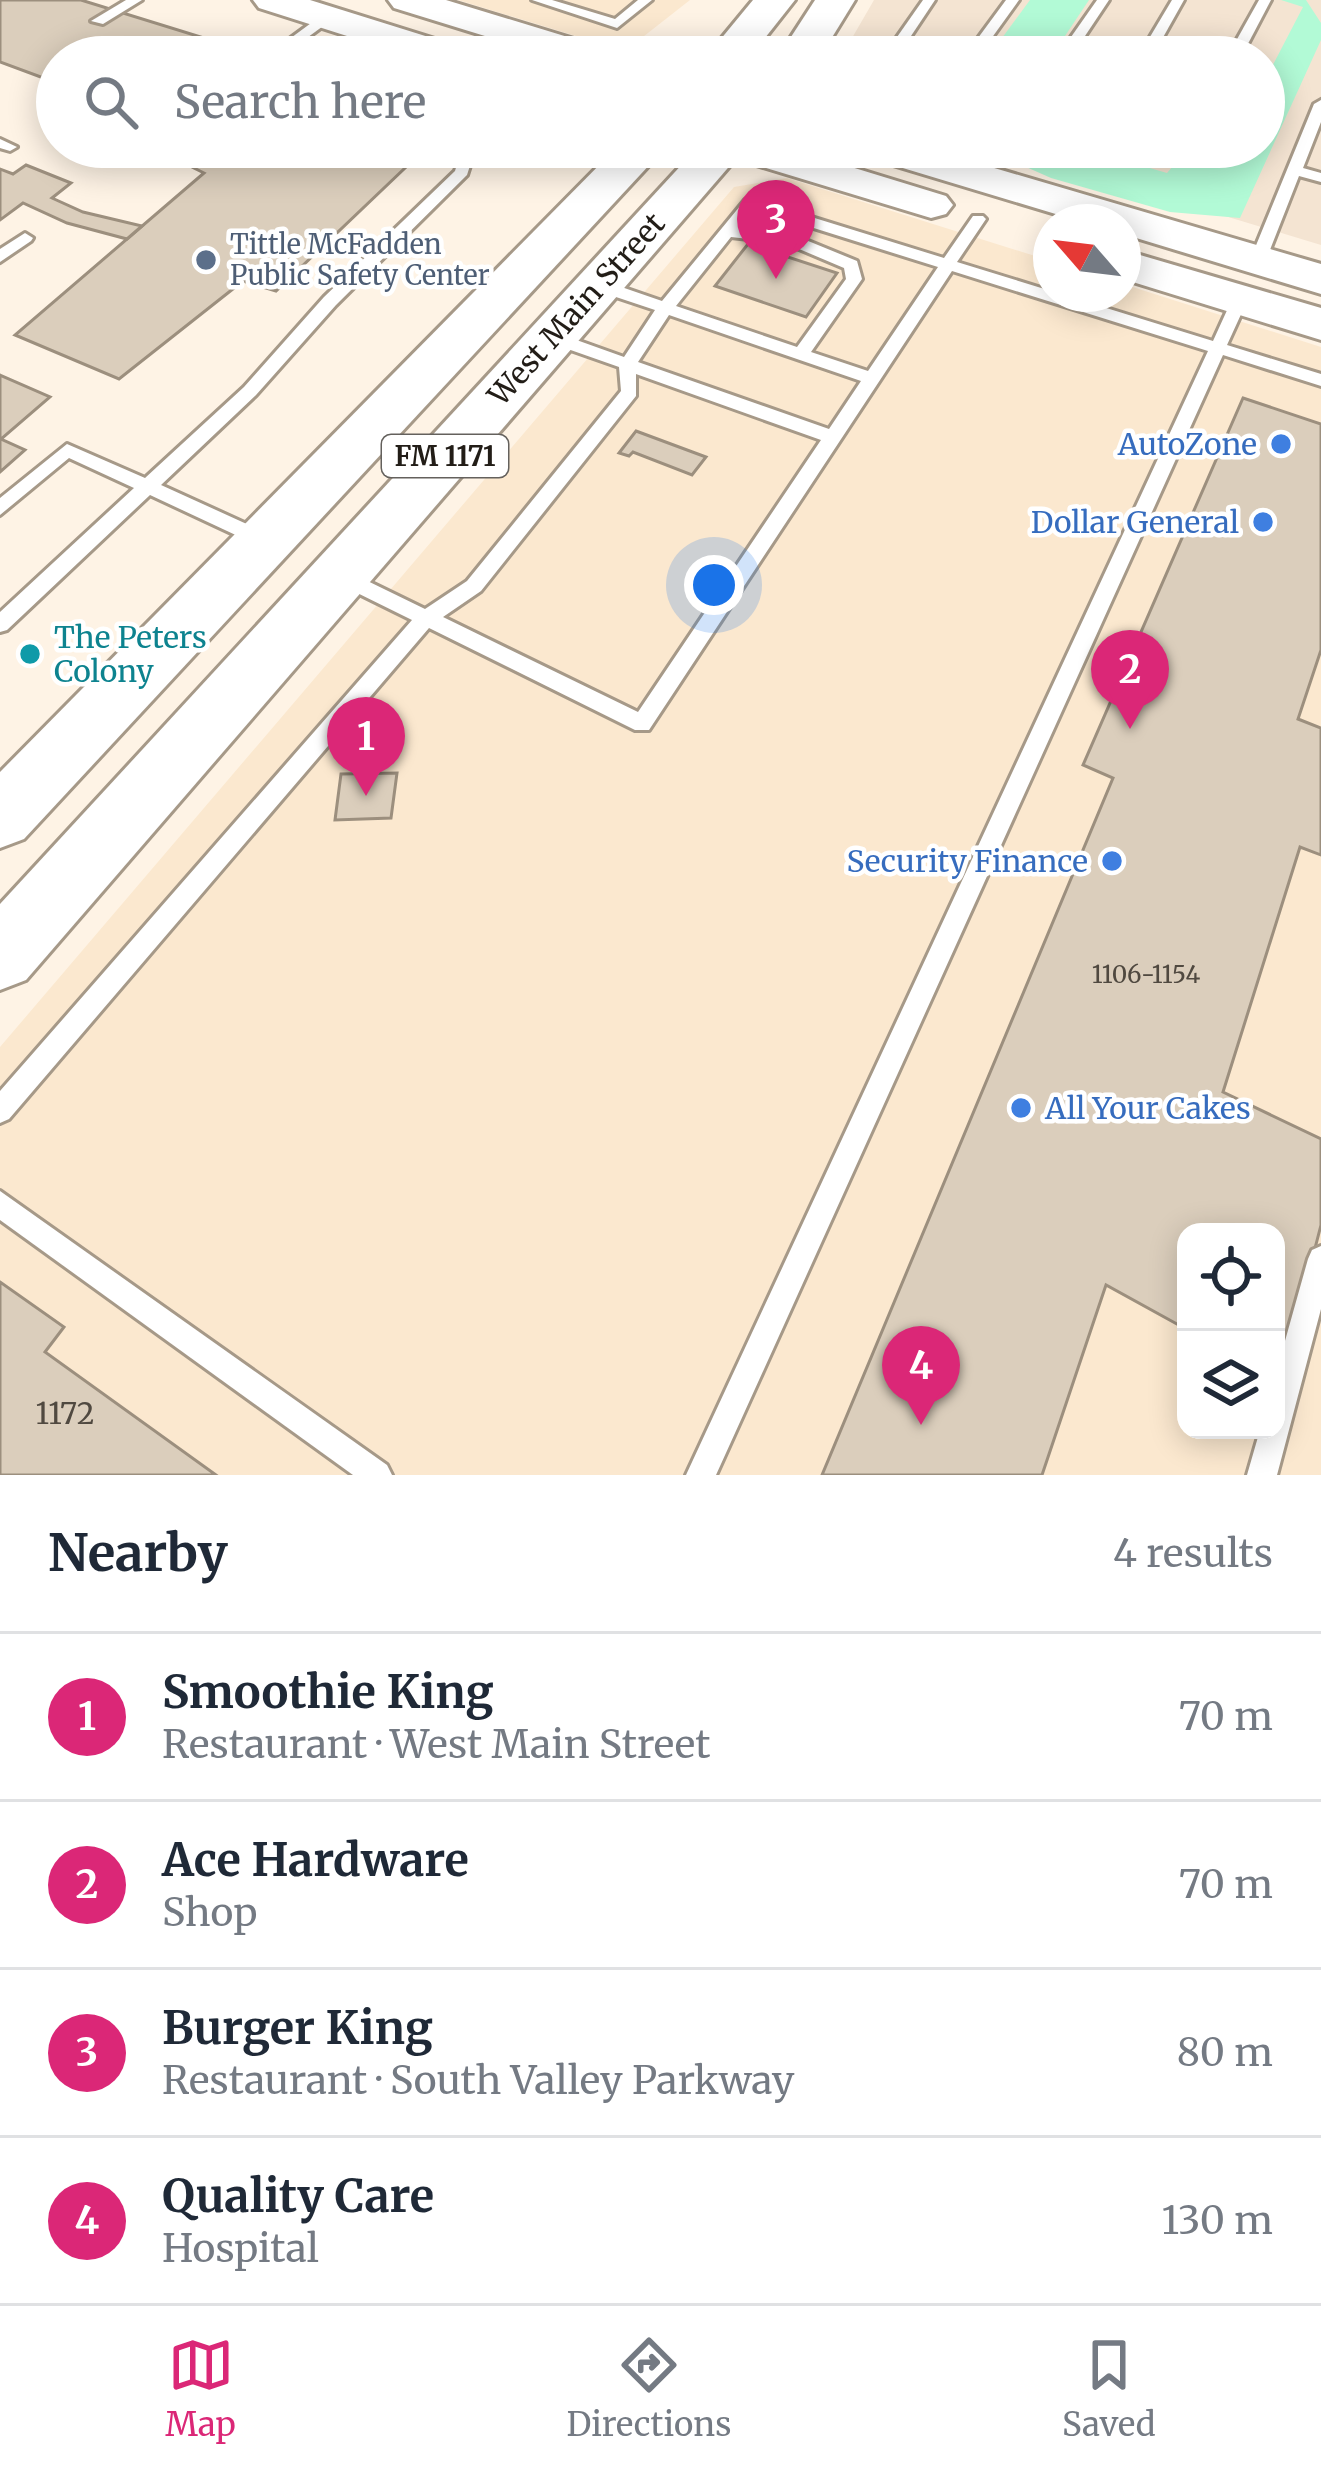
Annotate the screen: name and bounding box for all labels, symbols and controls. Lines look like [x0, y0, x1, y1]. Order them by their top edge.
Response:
search box [36, 36, 1285, 168]
icon: search [78, 69, 144, 135]
text: Search here [174, 74, 426, 130]
pin: 3 [737, 180, 815, 279]
north arrow [1033, 204, 1141, 312]
street label: West Main Street [479, 205, 673, 414]
place label: Tittle McFadden Public Safety Center [230, 227, 490, 292]
marker: Tittle McFadden Public Safety Center [193, 247, 219, 273]
place label: AutoZone [1117, 425, 1257, 463]
marker: AutoZone [1268, 431, 1294, 457]
road number: FM 1171 [382, 435, 508, 477]
place label: Dollar General [1031, 503, 1239, 541]
marker: Dollar General [1250, 509, 1276, 535]
your location [684, 555, 744, 615]
place label: The Peters Colony [54, 618, 207, 690]
pin: 2 [1091, 630, 1169, 729]
marker: The Peters Colony [17, 641, 43, 667]
pin: 1 [327, 697, 405, 796]
place label: Security Finance [847, 842, 1088, 880]
marker: Security Finance [1099, 848, 1125, 874]
house number: 1106-1154 [1092, 959, 1200, 990]
place label: All Your Cakes [1044, 1089, 1251, 1127]
marker: All Your Cakes [1008, 1095, 1034, 1121]
map controls [1177, 1223, 1285, 1439]
button: locate [1177, 1223, 1285, 1331]
pin: 4 [882, 1326, 960, 1425]
button: layers [1177, 1331, 1285, 1439]
house number: 1172 [36, 1394, 94, 1432]
text: Nearby [48, 1521, 228, 1585]
text: 4 results [1113, 1529, 1273, 1578]
text: Smoothie King [162, 1664, 494, 1720]
text: 1 [78, 1692, 96, 1741]
text: 70 m [1179, 1692, 1273, 1741]
text: Restaurant · West Main Street [162, 1720, 710, 1769]
text: Ace Hardware [162, 1832, 469, 1888]
text: 2 [76, 1860, 98, 1909]
text: 70 m [1179, 1860, 1273, 1909]
text: Shop [162, 1888, 257, 1937]
text: Burger King [162, 2000, 433, 2056]
text: 3 [76, 2028, 98, 2077]
text: 80 m [1177, 2028, 1273, 2077]
text: Restaurant · South Valley Parkway [162, 2056, 794, 2105]
text: Quality Care [162, 2168, 434, 2224]
text: 4 [75, 2196, 99, 2245]
text: 130 m [1161, 2196, 1273, 2245]
text: Hospital [162, 2224, 319, 2273]
tab: Map [165, 2332, 236, 2445]
tab: Directions [566, 2332, 731, 2445]
tab: Saved [1062, 2332, 1156, 2445]

